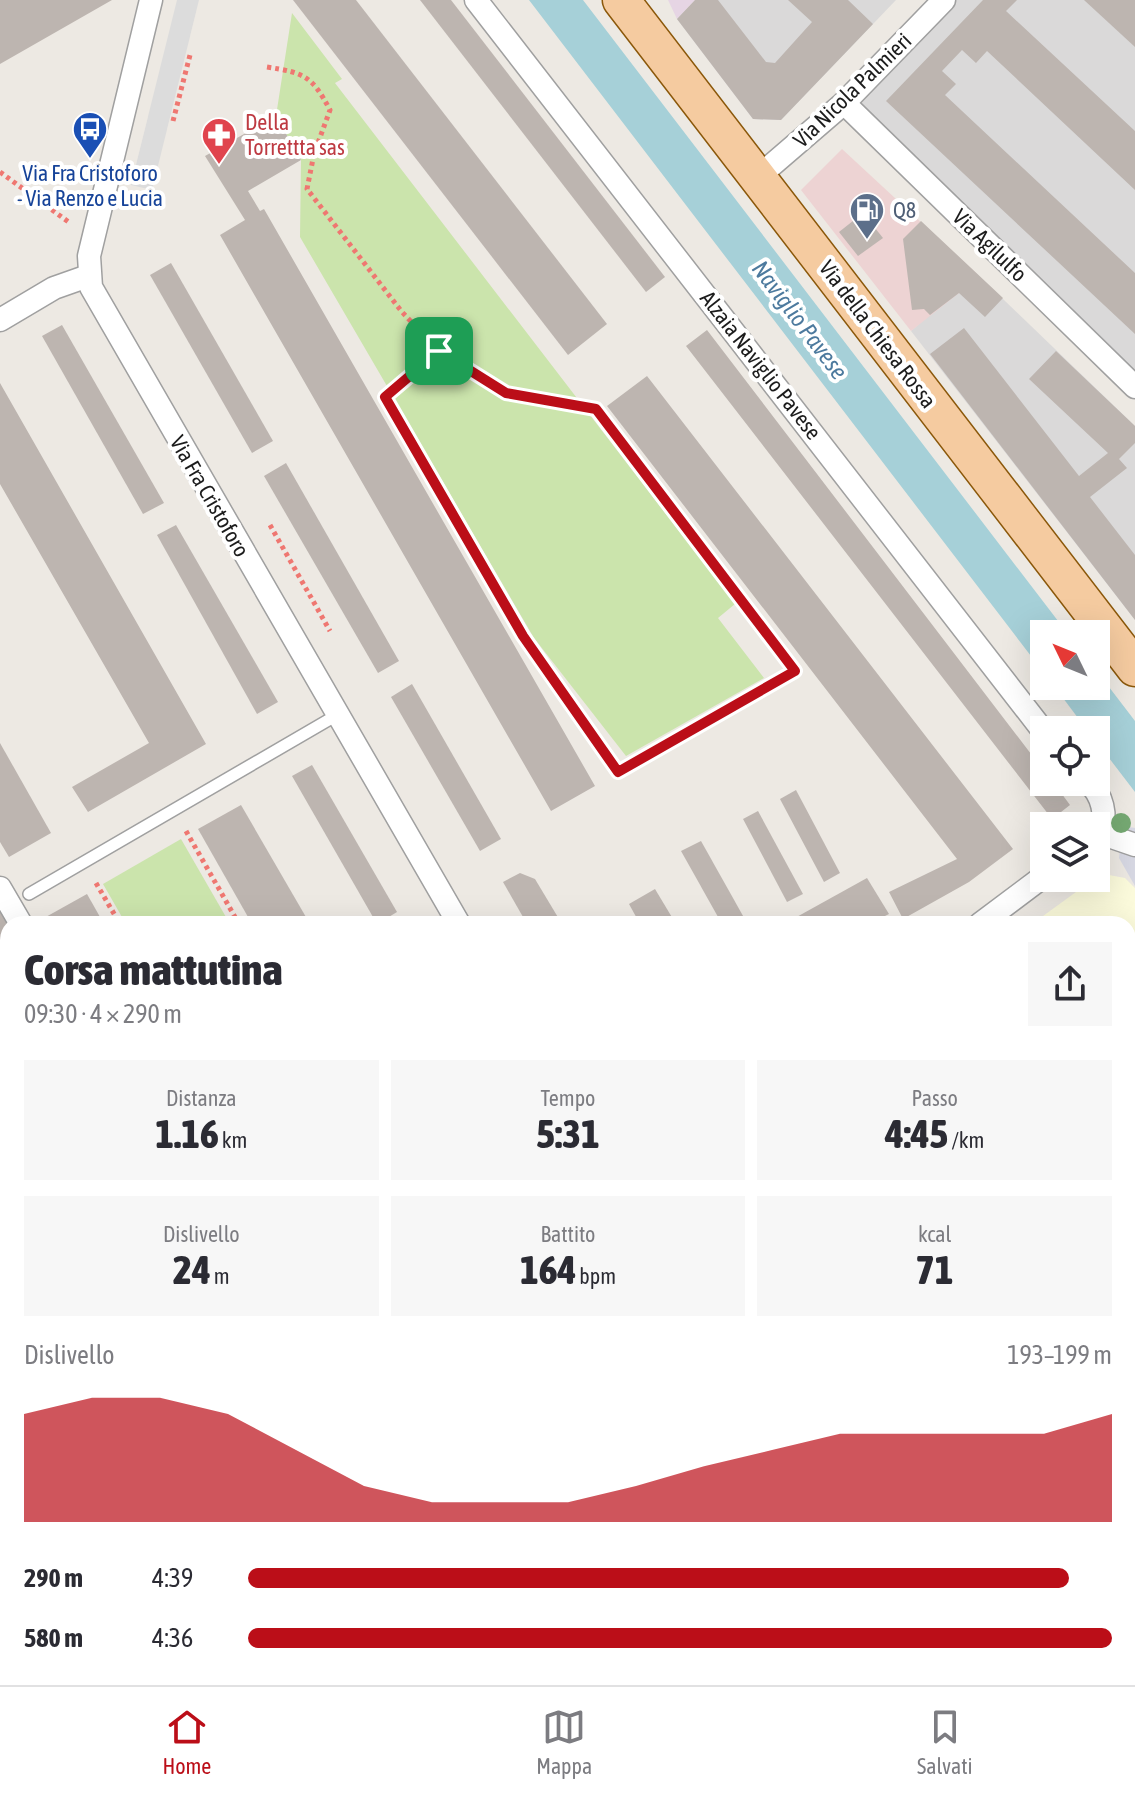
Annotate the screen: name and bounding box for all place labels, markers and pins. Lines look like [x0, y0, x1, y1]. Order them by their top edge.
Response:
place label: Della Torrettta sas [245, 109, 345, 160]
bus stop icon: Via Fra Cristoforo - Via Renzo e Lucia [71, 110, 109, 160]
pharmacy icon: Della Torrettta sas [200, 116, 238, 166]
place label: Via Fra Cristoforo - Via Renzo e Lucia [17, 160, 163, 211]
fuel station icon: Q8 [848, 191, 886, 241]
place label: Q8 [893, 197, 916, 223]
pin [405, 317, 473, 385]

